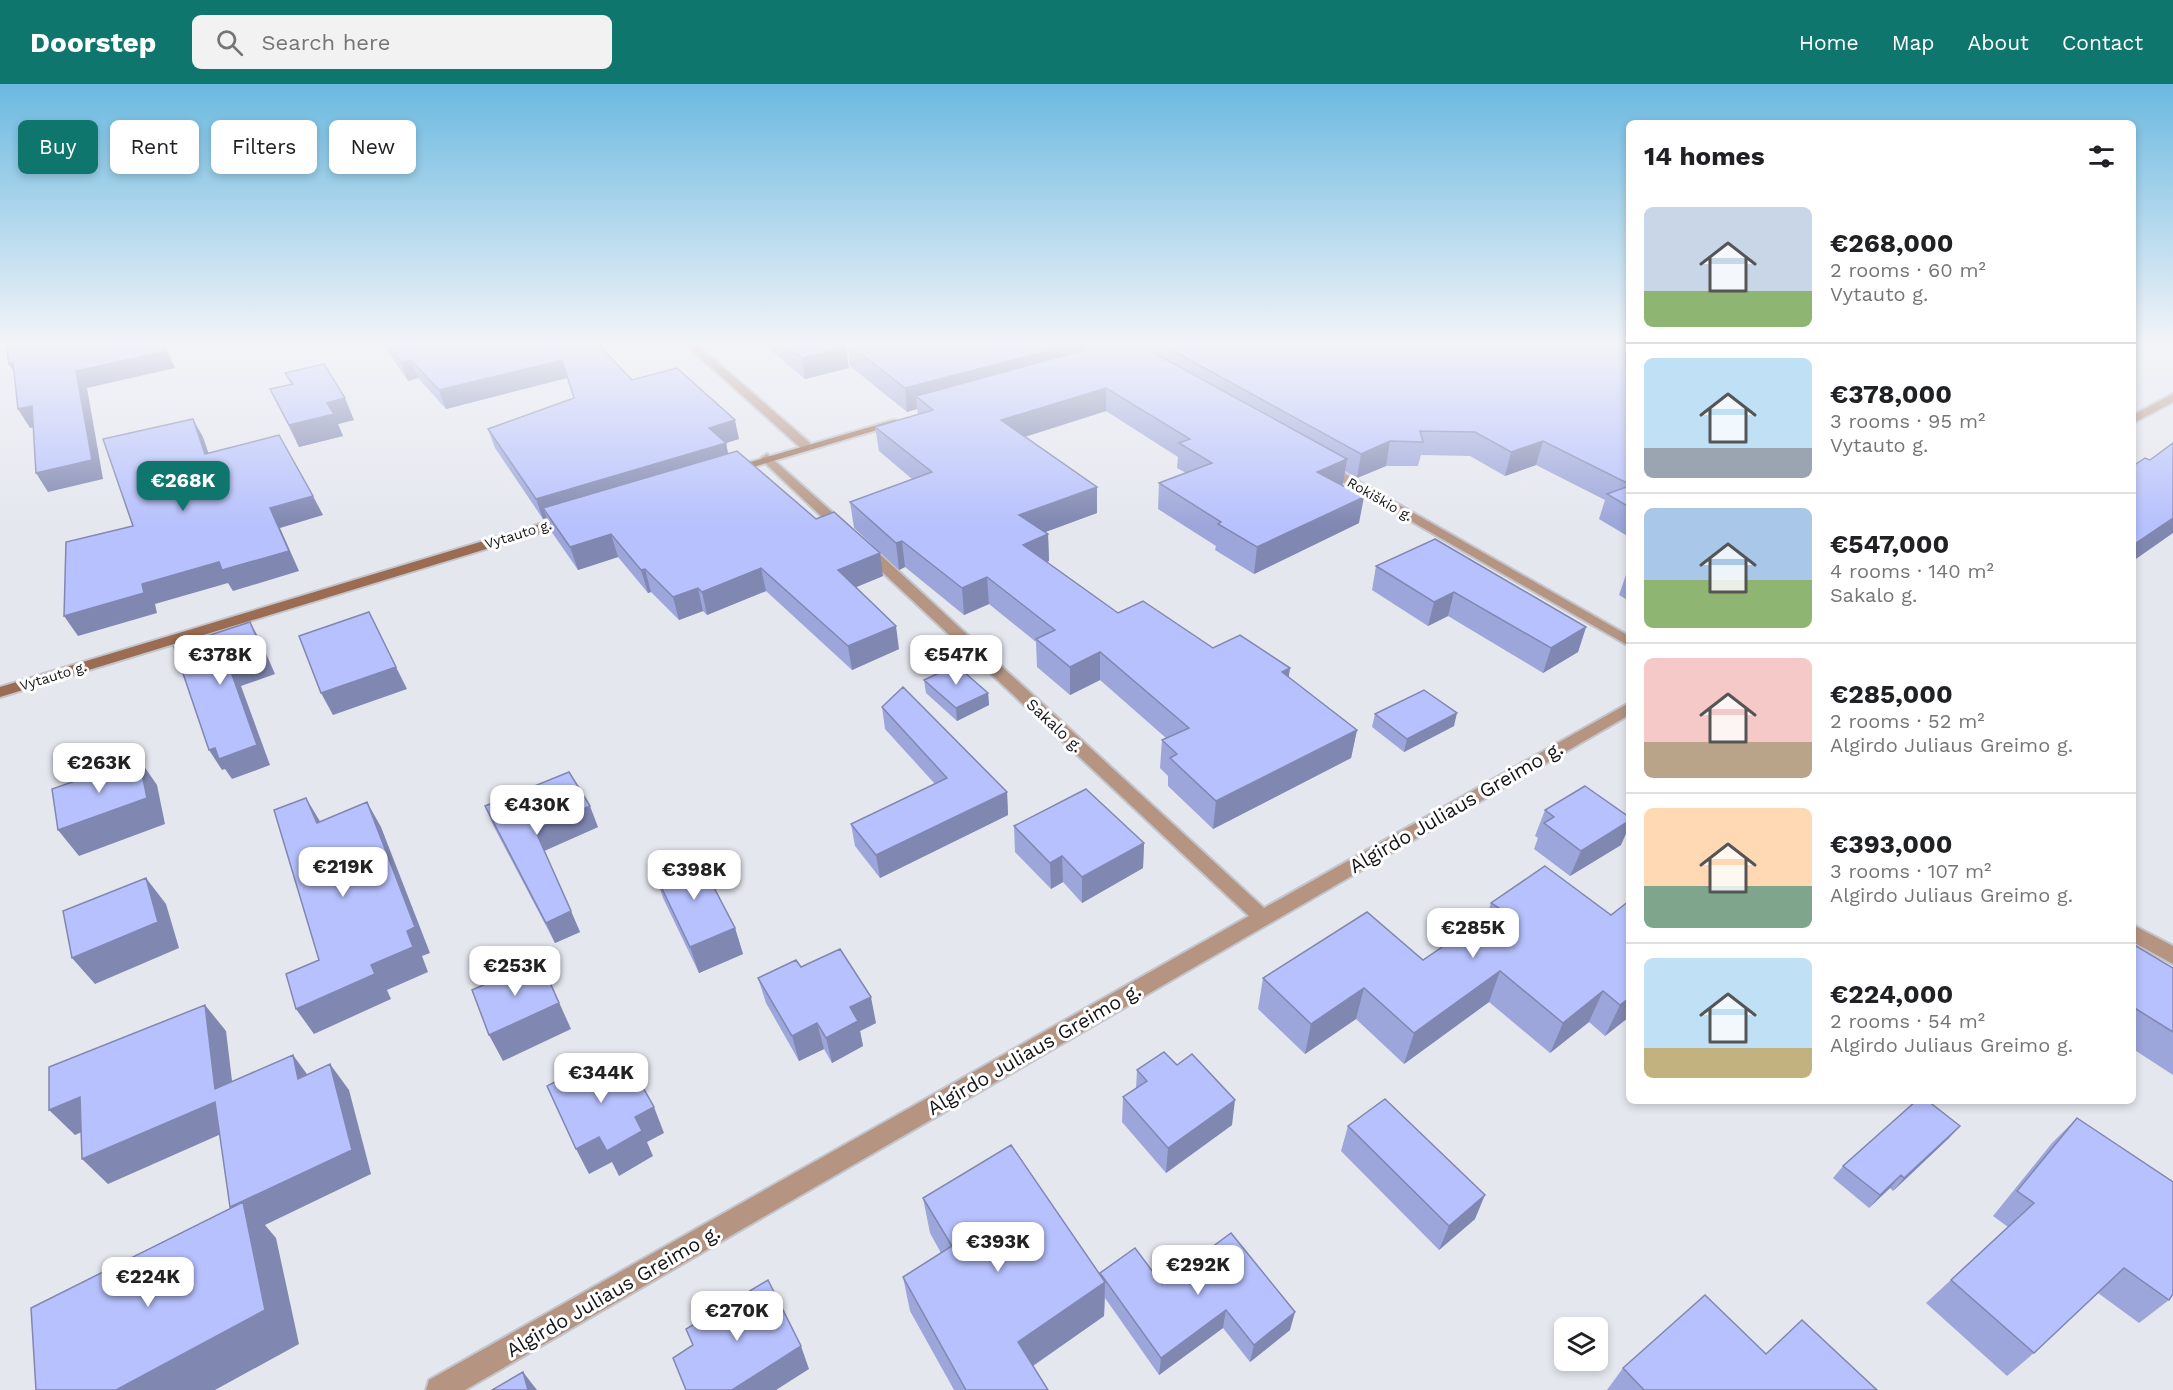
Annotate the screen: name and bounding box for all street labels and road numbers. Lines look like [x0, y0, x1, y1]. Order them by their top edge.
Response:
street label: Rokiškio g. [1345, 474, 1415, 524]
street label: Vytauto g. [483, 516, 553, 552]
street label: Vytauto g. [18, 658, 88, 694]
street label: Sakalo g. [1023, 695, 1087, 756]
street label: Algirdo Juliaus Greimo g. [1345, 736, 1567, 878]
street label: Algirdo Juliaus Greimo g. [923, 978, 1145, 1120]
street label: Algirdo Juliaus Greimo g. [502, 1220, 724, 1362]

